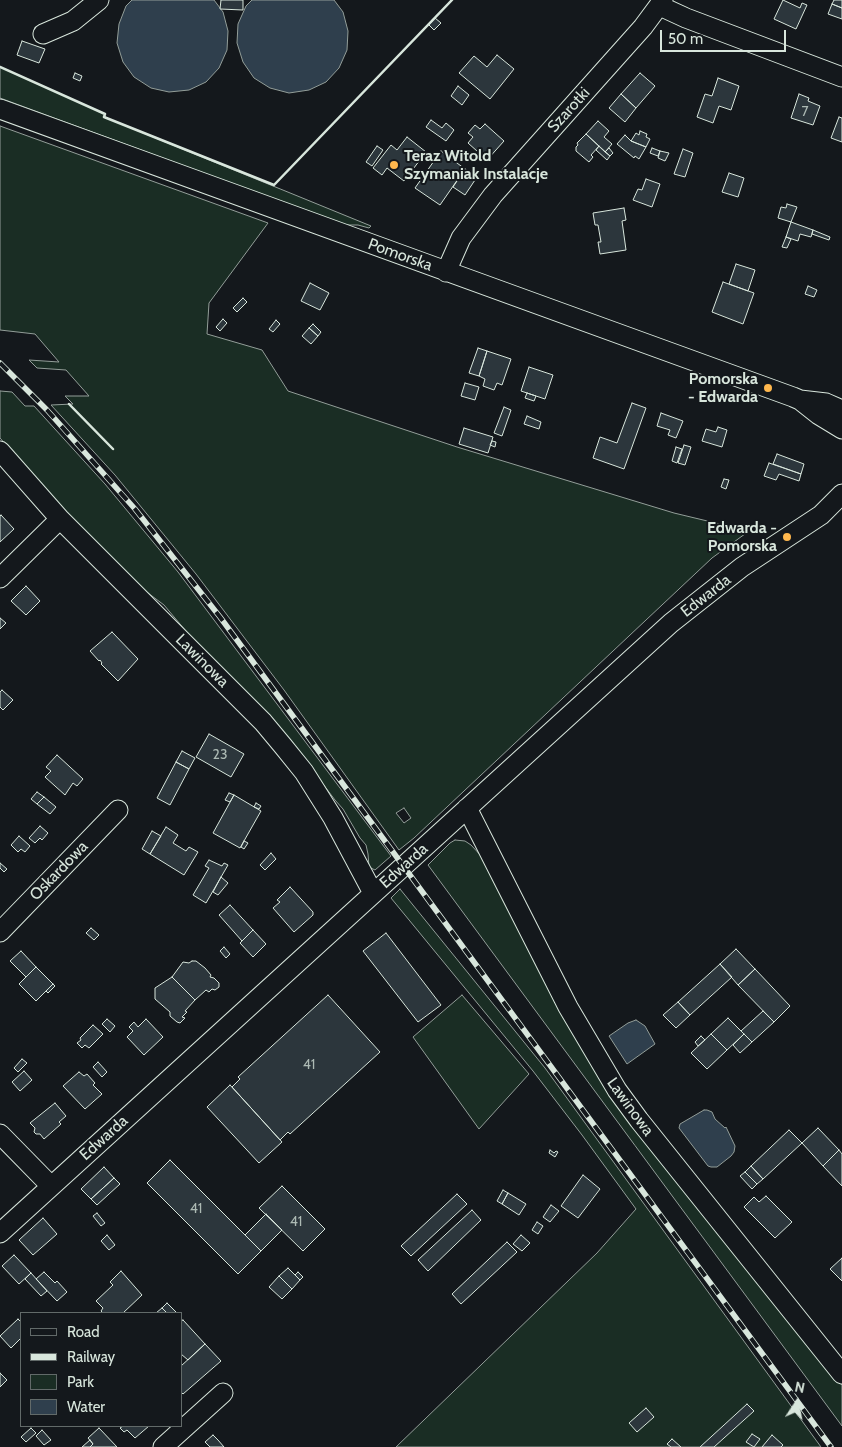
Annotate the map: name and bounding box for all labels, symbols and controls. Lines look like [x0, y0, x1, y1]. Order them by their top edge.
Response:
scale bar [662, 20, 788, 52]
text: 50 m [668, 30, 703, 48]
street label: Szarotki [544, 84, 594, 136]
house number: 7 [801, 104, 809, 120]
place label: Teraz Witold Szymaniak Instalacje [404, 146, 548, 184]
marker: Teraz Witold Szymaniak Instalacje [388, 159, 400, 171]
street label: Pomorska [365, 235, 435, 275]
place label: Pomorska - Edwarda [688, 369, 758, 407]
marker: Pomorska - Edwarda [762, 382, 774, 394]
place label: Edwarda - Pomorska [707, 518, 777, 556]
marker: Edwarda - Pomorska [781, 531, 793, 543]
street label: Edwarda [677, 571, 735, 621]
street label: Lawinowa [171, 630, 233, 692]
house number: 23 [213, 747, 227, 763]
street label: Oskardowa [26, 837, 92, 905]
street label: Edwarda [376, 839, 432, 893]
house number: 41 [303, 1057, 315, 1073]
street label: Lawinowa [602, 1074, 658, 1140]
street label: Edwarda [76, 1111, 132, 1165]
house number: 41 [190, 1201, 202, 1217]
house number: 41 [290, 1214, 302, 1230]
legend [20, 1312, 182, 1427]
text: Road [67, 1323, 100, 1341]
text: Railway [67, 1348, 115, 1366]
text: Park [67, 1373, 94, 1391]
north arrow [772, 1377, 822, 1427]
text: N [793, 1377, 806, 1397]
text: Water [67, 1398, 105, 1416]

